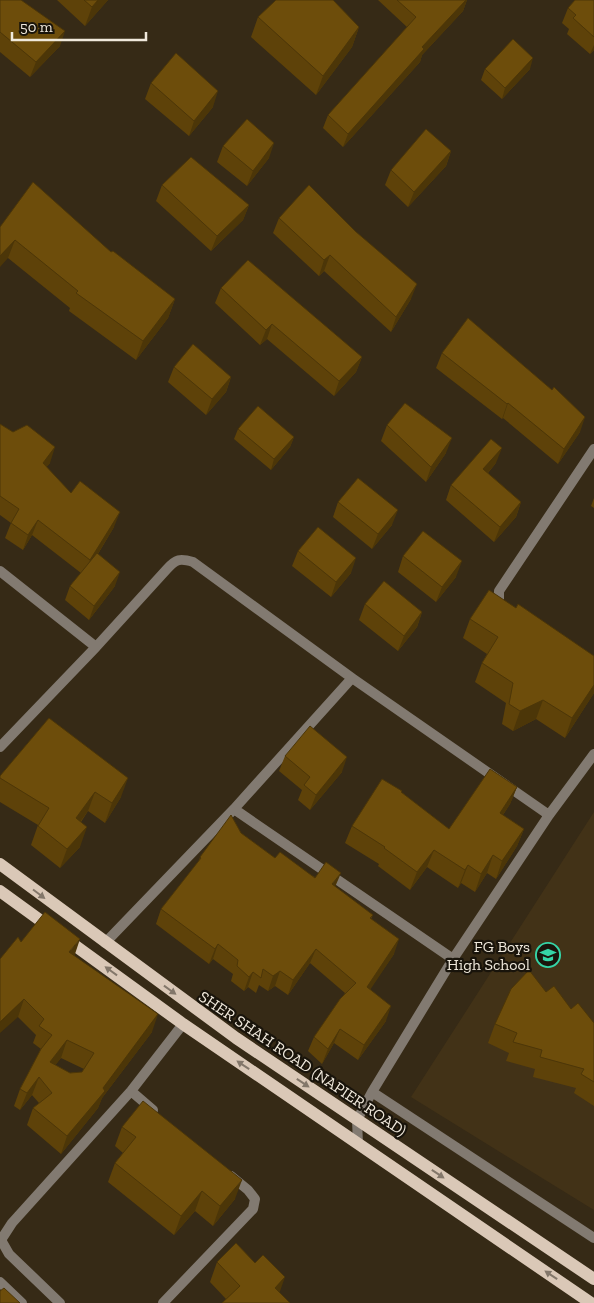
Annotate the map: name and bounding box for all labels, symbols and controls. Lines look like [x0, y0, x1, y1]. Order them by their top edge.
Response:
scale bar [12, 10, 146, 42]
text: 50 m [20, 18, 53, 36]
one-way arrow [32, 888, 45, 899]
place label: FG Boys High School [447, 937, 530, 974]
school or university icon: FG Boys High School [535, 942, 561, 968]
one-way arrow [104, 966, 118, 976]
one-way arrow [163, 985, 177, 995]
street label: SHER SHAH ROAD (NAPIER ROAD) [195, 987, 410, 1140]
one-way arrow [236, 1060, 250, 1070]
one-way arrow [296, 1079, 310, 1088]
one-way arrow [431, 1169, 444, 1179]
one-way arrow [544, 1271, 557, 1280]

